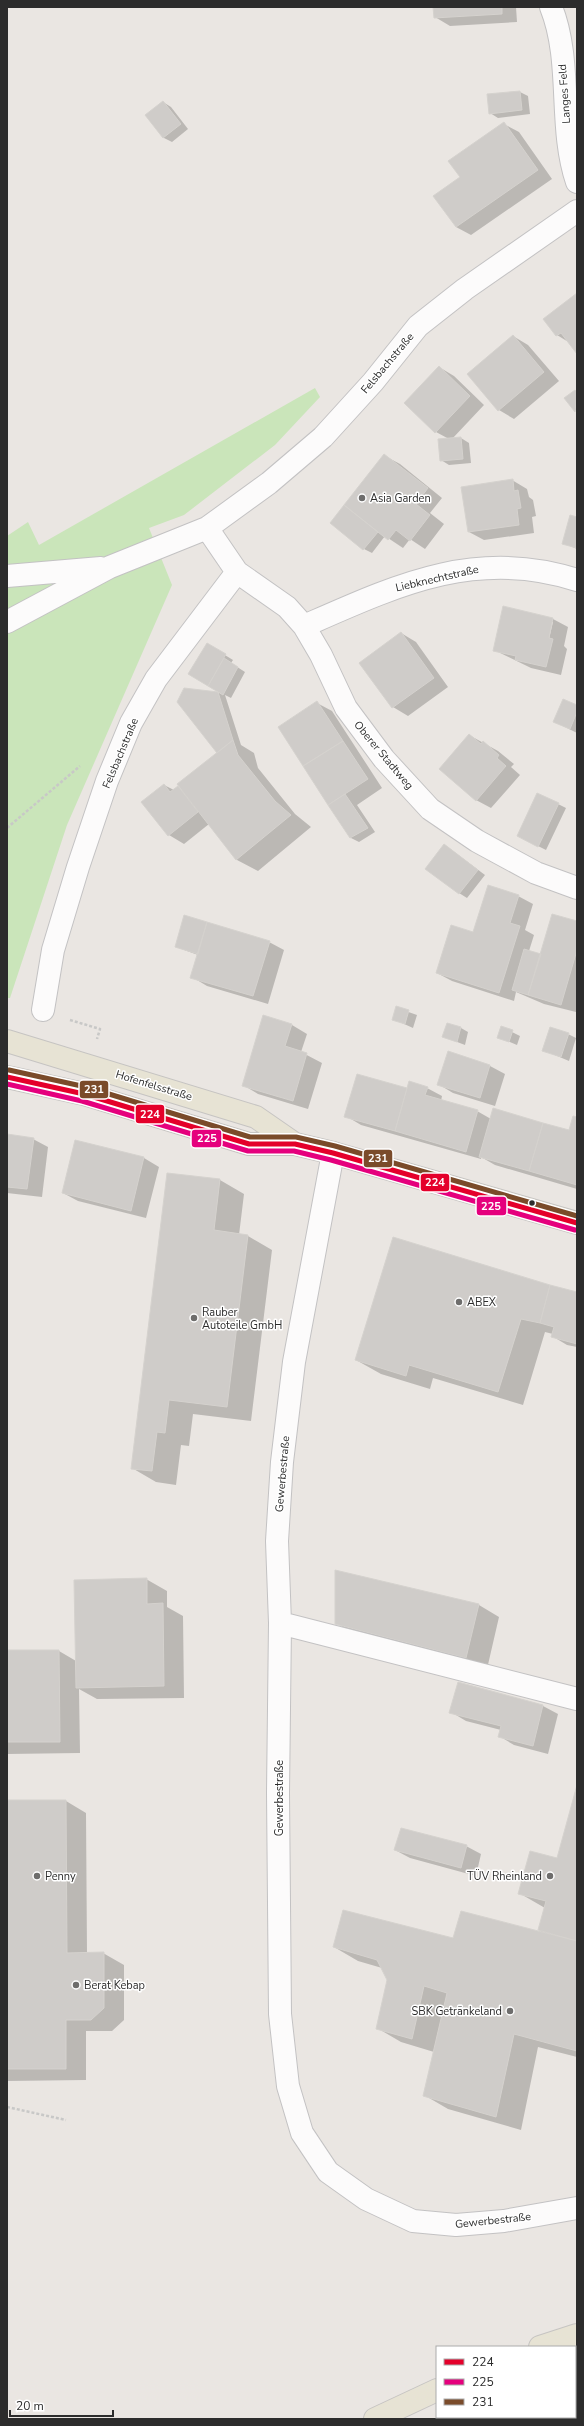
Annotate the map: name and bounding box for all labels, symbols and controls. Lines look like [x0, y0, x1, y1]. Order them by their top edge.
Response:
street label: Langes Feld [555, 64, 574, 124]
street label: Felsbachstraße [357, 330, 417, 397]
place label: Asia Garden [370, 491, 431, 506]
marker: Asia Garden [357, 493, 367, 503]
street label: Liebknechtstraße [394, 562, 480, 595]
street label: Felsbachstraße [99, 716, 142, 791]
street label: Oberer Stadtweg [350, 718, 417, 793]
street label: Hofenfelsstraße [114, 1067, 194, 1104]
line badge: 231 [79, 1080, 109, 1099]
text: 231 [84, 1082, 104, 1097]
line badge: 224 [135, 1104, 165, 1124]
text: 224 [140, 1107, 160, 1122]
line badge: 225 [191, 1129, 222, 1148]
text: 225 [197, 1131, 217, 1146]
line badge: 231 [363, 1149, 393, 1168]
text: 231 [368, 1151, 388, 1166]
line badge: 224 [420, 1173, 450, 1192]
text: 224 [425, 1175, 445, 1190]
line badge: 225 [476, 1196, 507, 1216]
unlabelled marker [527, 1198, 537, 1208]
text: 225 [481, 1199, 501, 1214]
place label: ABEX [467, 1295, 497, 1310]
marker: ABEX [454, 1297, 464, 1307]
place label: Rauber Autoteile GmbH [202, 1305, 282, 1333]
marker: Rauber Autoteile GmbH [189, 1313, 199, 1323]
street label: Gewerbestraße [272, 1435, 293, 1513]
street label: Gewerbestraße [272, 1760, 287, 1836]
place label: Penny [45, 1869, 76, 1884]
place label: TÜV Rheinland [467, 1869, 542, 1884]
marker: Penny [32, 1871, 42, 1881]
marker: TÜV Rheinland [545, 1871, 555, 1881]
place label: Berat Kebap [84, 1978, 145, 1993]
marker: Berat Kebap [71, 1980, 81, 1990]
place label: SBK Getränkeland [411, 2004, 502, 2019]
marker: SBK Getränkeland [505, 2006, 515, 2016]
street label: Gewerbestraße [454, 2209, 532, 2232]
legend [436, 2346, 576, 2418]
text: 224 [472, 2354, 494, 2370]
text: 225 [472, 2374, 494, 2390]
scale bar [10, 2392, 113, 2418]
text: 231 [472, 2394, 494, 2410]
text: 20 m [16, 2398, 44, 2414]

